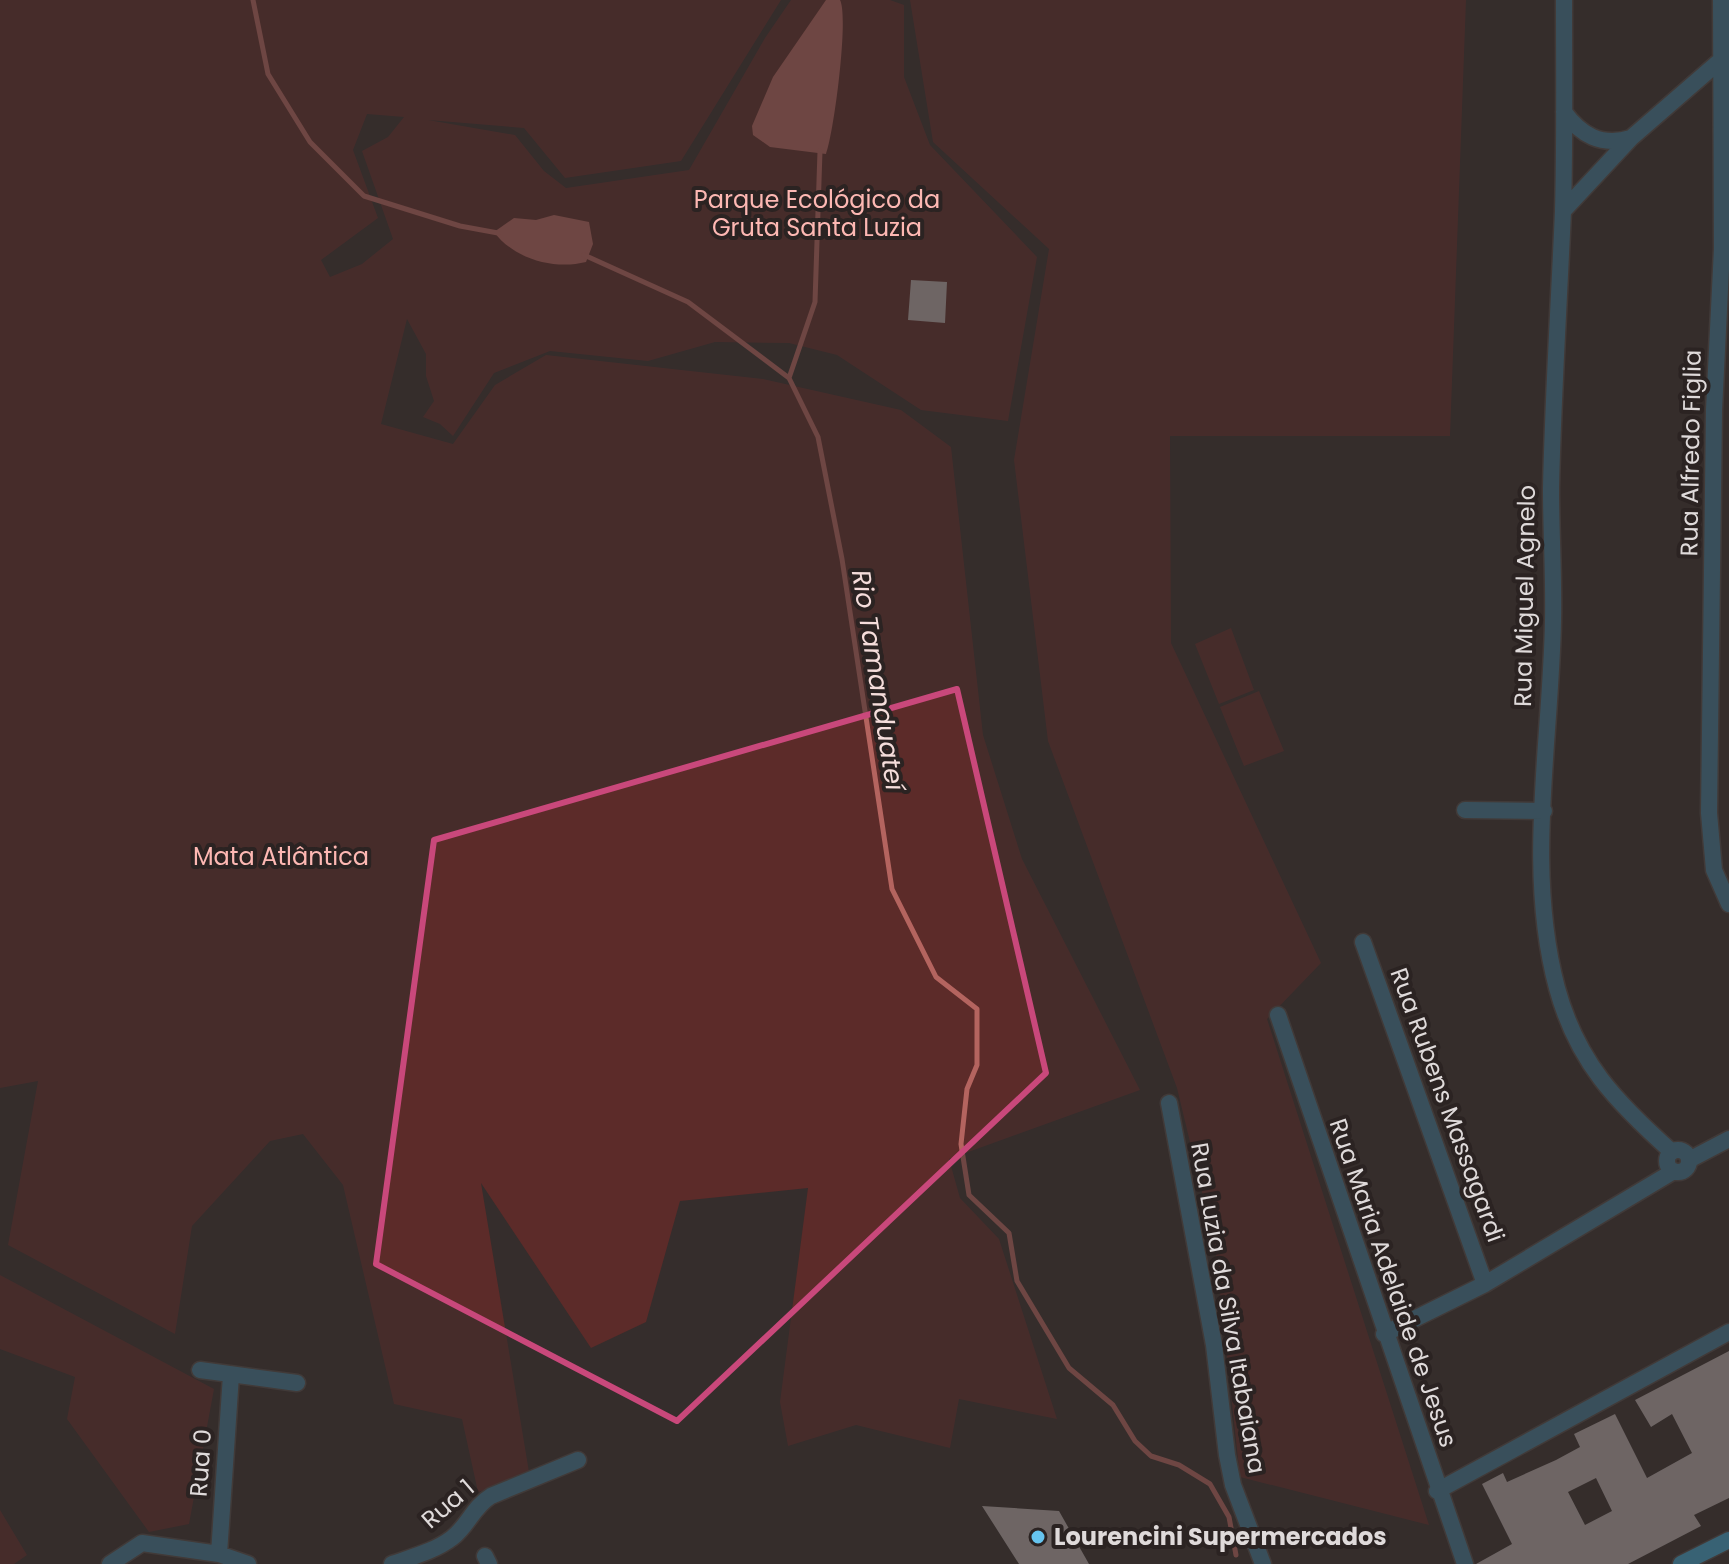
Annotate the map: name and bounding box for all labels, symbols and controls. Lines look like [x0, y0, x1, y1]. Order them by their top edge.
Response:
park label: Parque Ecológico da Gruta Santa Luzia [694, 183, 940, 244]
street label: Rua Alfredo Figlia [1672, 349, 1709, 557]
street label: Rua Miguel Agnelo [1506, 485, 1543, 707]
water label: Rio Tamanduateí [843, 567, 914, 796]
park label: Mata Atlântica [193, 840, 369, 873]
street label: Rua Rubens Massagardi [1382, 963, 1513, 1247]
street label: Rua Maria Adelaide de Jesus [1322, 1114, 1465, 1451]
street label: Rua Luzia da Silva Itabaiana [1183, 1140, 1274, 1476]
street label: Rua 0 [182, 1428, 219, 1498]
street label: Rua 1 [414, 1471, 481, 1536]
place label: Lourencini Supermercados [1054, 1520, 1387, 1553]
marker: Lourencini Supermercados [1029, 1528, 1047, 1546]

